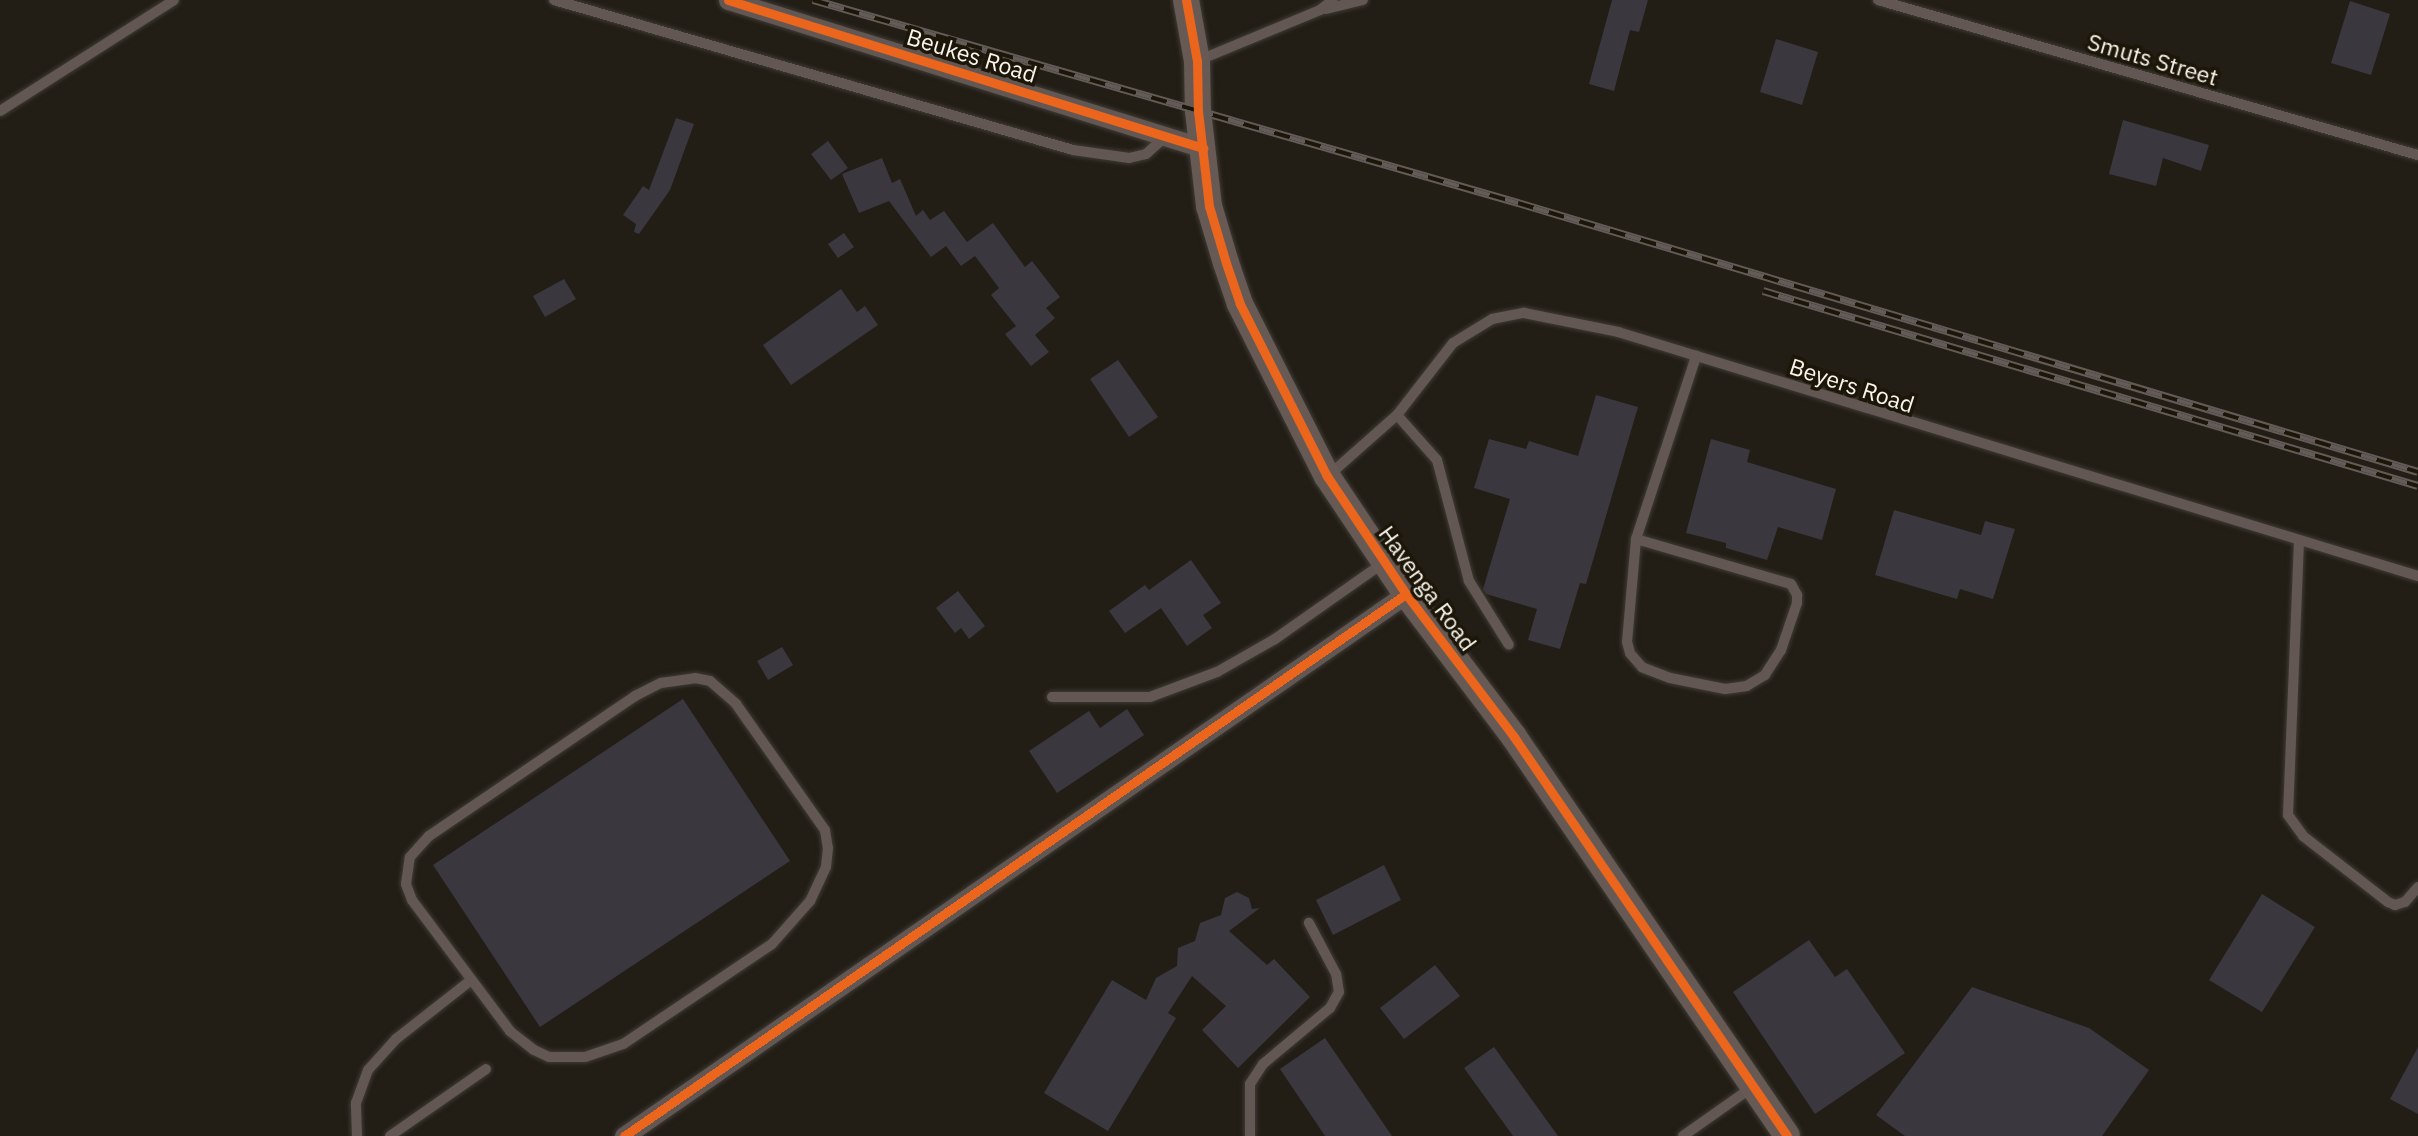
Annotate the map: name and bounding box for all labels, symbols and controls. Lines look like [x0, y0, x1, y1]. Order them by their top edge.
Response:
street label: Beukes Road [904, 22, 1040, 88]
street label: Smuts Street [2085, 27, 2221, 91]
street label: Beyers Road [1786, 352, 1918, 418]
street label: Havenga Road [1373, 520, 1483, 656]

